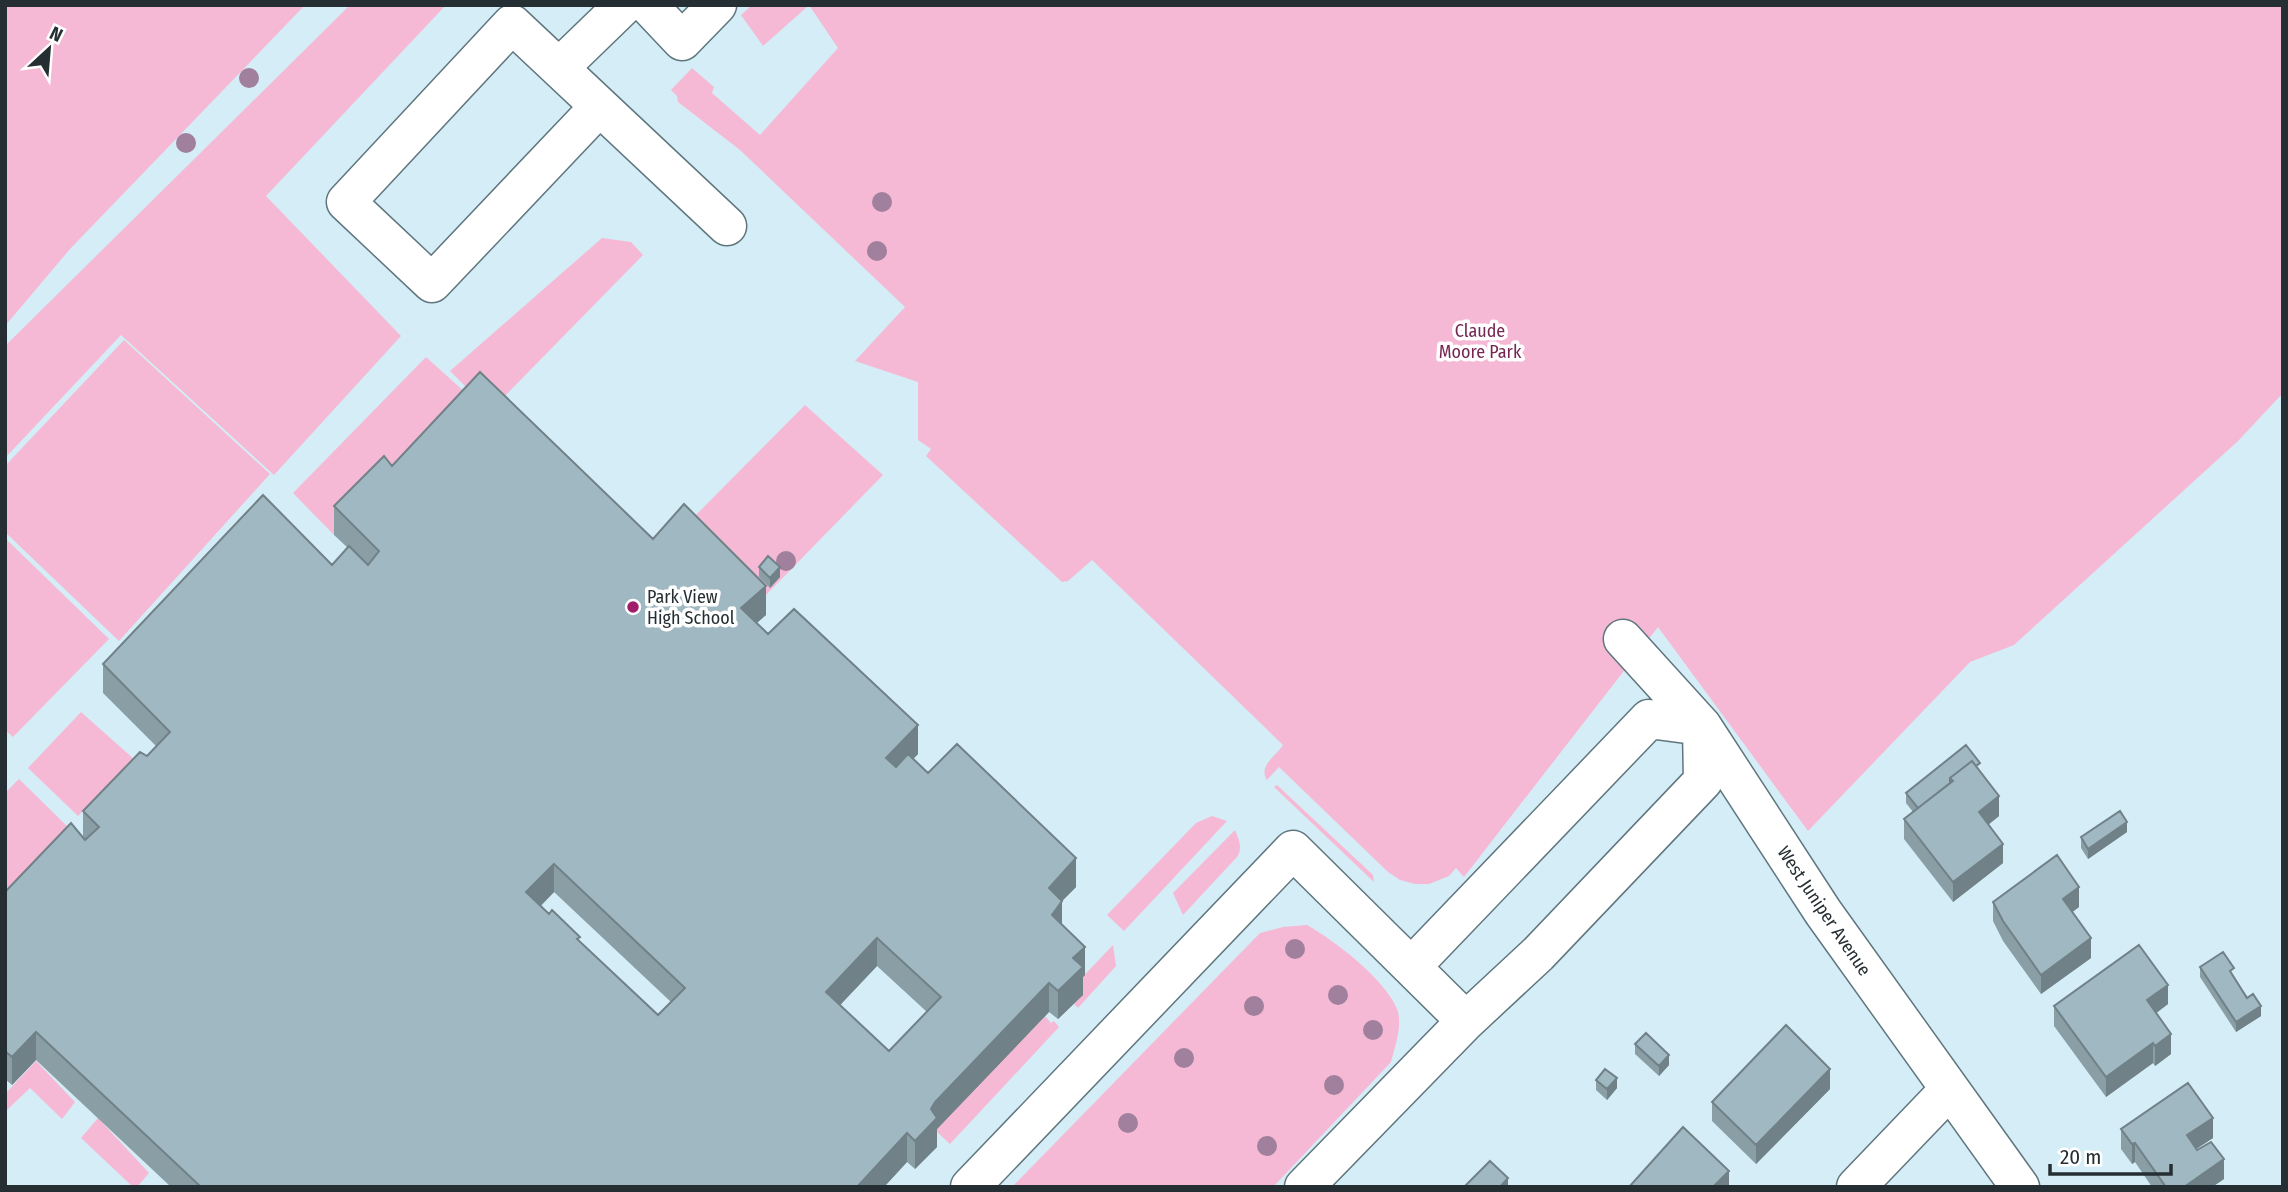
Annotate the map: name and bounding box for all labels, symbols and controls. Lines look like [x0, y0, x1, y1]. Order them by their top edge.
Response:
north arrow [14, 14, 84, 84]
text: N [46, 21, 66, 47]
park label: Claude Moore Park [1439, 320, 1522, 363]
place label: Park View High School [647, 586, 735, 629]
marker: Park View High School [625, 599, 641, 615]
street label: West Juniper Avenue [1773, 842, 1876, 980]
scale bar [2050, 1132, 2171, 1176]
text: 20 m [2060, 1144, 2101, 1170]

